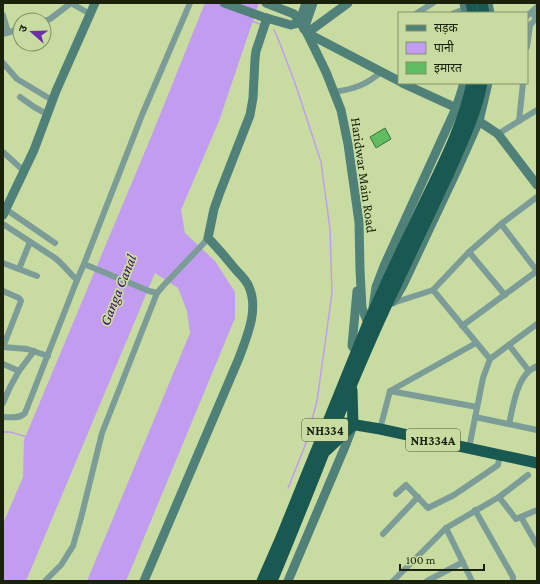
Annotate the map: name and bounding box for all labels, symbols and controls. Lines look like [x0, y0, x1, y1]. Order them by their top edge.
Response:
north arrow [12, 12, 52, 52]
legend [398, 12, 528, 84]
text: सड़क [434, 21, 459, 35]
text: उ [16, 23, 30, 34]
text: पानी [434, 40, 455, 55]
text: इमारत [434, 61, 463, 75]
street label: Haridwar Main Road [348, 116, 380, 234]
water label: Ganga Canal [97, 252, 140, 328]
road number: NH334 [302, 419, 348, 441]
road number: NH334A [406, 429, 460, 451]
scale bar [400, 546, 484, 572]
text: 100 m [406, 553, 436, 567]

